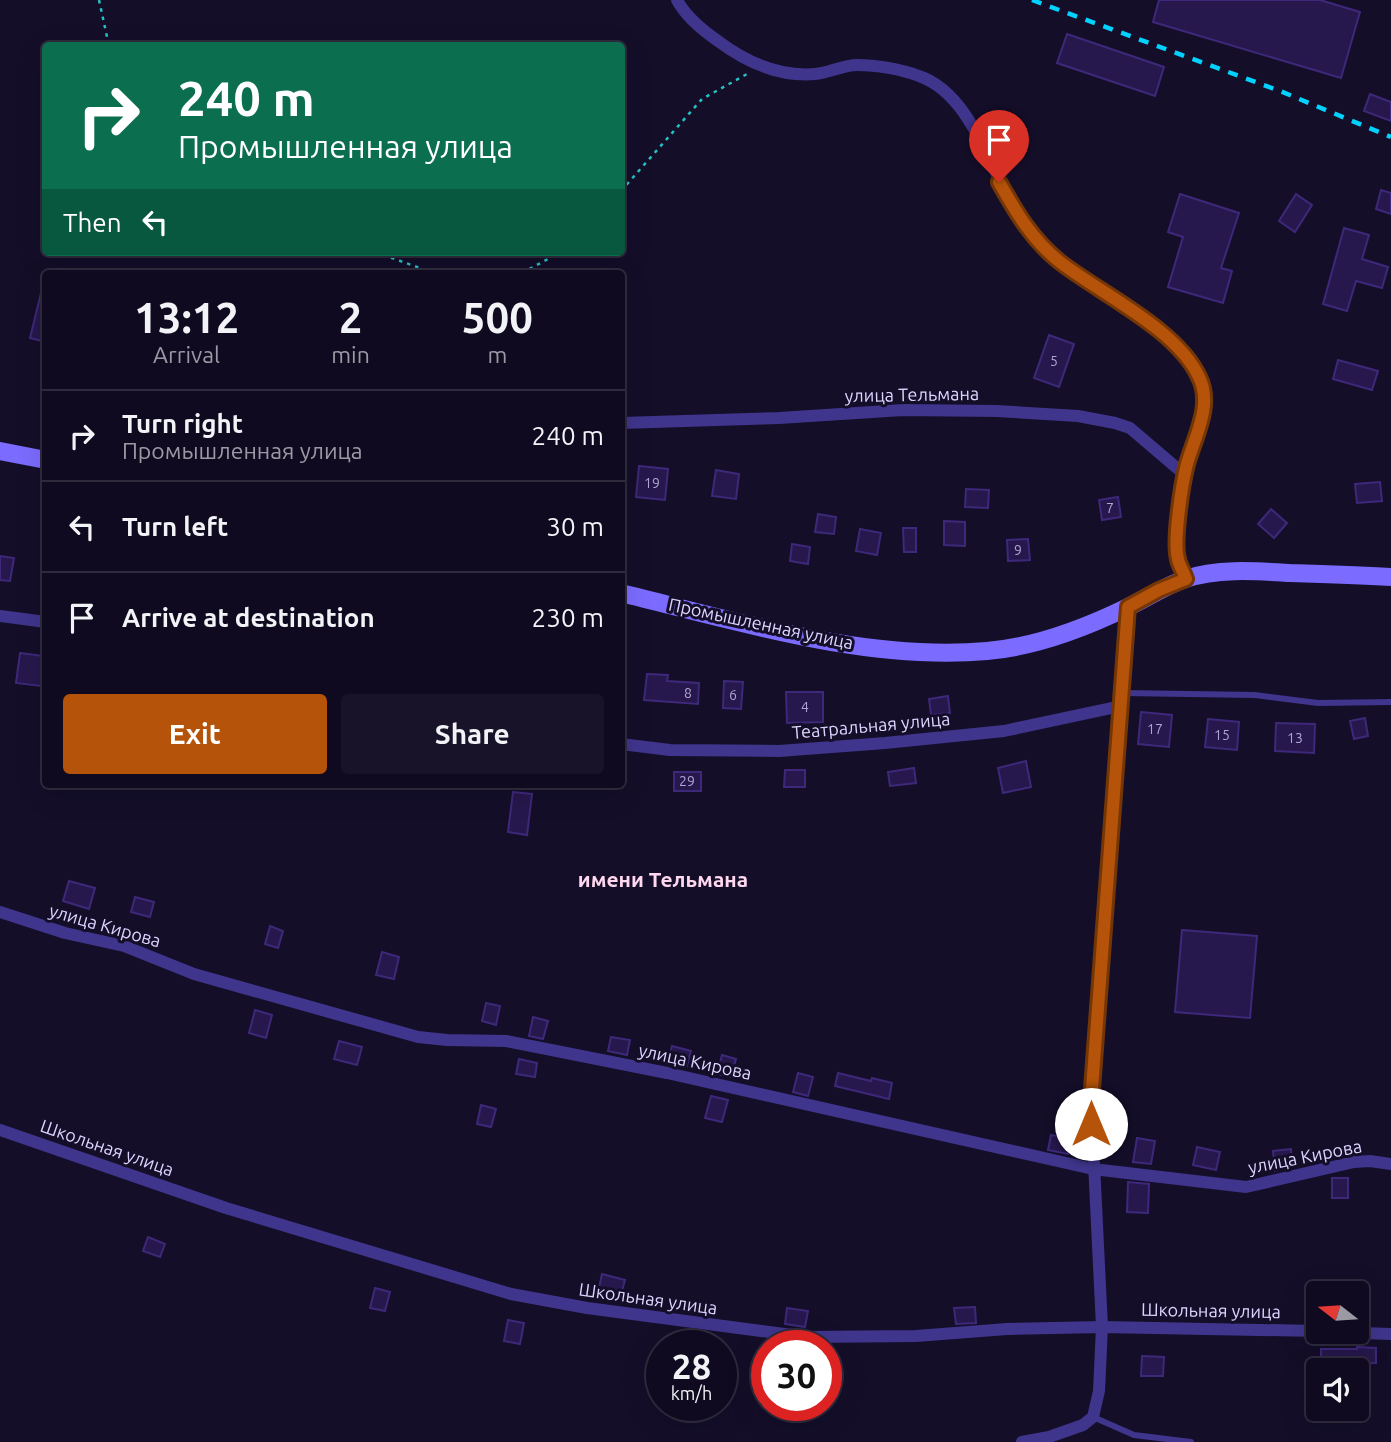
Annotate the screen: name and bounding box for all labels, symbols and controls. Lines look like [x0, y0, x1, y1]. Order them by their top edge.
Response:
icon: right [63, 70, 154, 161]
text: 240 m [178, 70, 315, 125]
pin [969, 110, 1029, 182]
icon: arrive [980, 121, 1018, 159]
text: Промышленная улица [178, 128, 513, 164]
icon: left [136, 203, 174, 241]
text: Then [63, 208, 122, 237]
text: 13:12 [134, 294, 239, 341]
text: 2 [339, 294, 362, 341]
text: 500 [462, 294, 533, 341]
text: Arrival [153, 342, 220, 367]
text: min [331, 342, 370, 367]
text: m [487, 342, 507, 367]
house number: 5 [1050, 353, 1058, 369]
street label: улица Тельмана [845, 383, 979, 405]
text: Turn right [122, 409, 243, 438]
icon: right [63, 417, 101, 455]
text: 240 m [532, 421, 604, 450]
text: Промышленная улица [122, 438, 363, 463]
house number: 19 [644, 475, 660, 491]
house number: 7 [1106, 500, 1114, 516]
icon: left [63, 508, 101, 546]
text: Turn left [122, 512, 228, 541]
text: 30 m [546, 512, 604, 541]
house number: 9 [1014, 542, 1022, 558]
street label: Промышленная улица [667, 594, 855, 652]
icon: arrive [63, 599, 101, 637]
text: Arrive at destination [122, 603, 375, 632]
text: 230 m [532, 603, 604, 632]
house number: 8 [684, 685, 692, 701]
house number: 6 [729, 687, 737, 703]
button: Exit [63, 694, 327, 774]
button: Share [341, 694, 604, 774]
house number: 4 [801, 699, 809, 715]
street label: Театральная улица [791, 708, 951, 742]
house number: 17 [1147, 721, 1163, 737]
house number: 15 [1214, 727, 1230, 743]
house number: 13 [1287, 730, 1303, 746]
house number: 29 [679, 773, 695, 789]
district label: имени Тельмана [578, 867, 748, 891]
street label: улица Кирова [47, 900, 163, 951]
street label: улица Кирова [637, 1039, 754, 1083]
position arrow [1054, 1087, 1128, 1161]
street label: Школьная улица [38, 1115, 177, 1179]
street label: улица Кирова [1246, 1135, 1363, 1177]
street label: Школьная улица [578, 1278, 719, 1318]
north arrow [1306, 1281, 1368, 1344]
map controls [1306, 1281, 1369, 1421]
street label: Школьная улица [1141, 1299, 1281, 1321]
speed limit sign: 30 [751, 1330, 842, 1421]
text: 28 [672, 1346, 711, 1386]
button: sound [1306, 1358, 1369, 1421]
text: km/h [671, 1383, 712, 1403]

